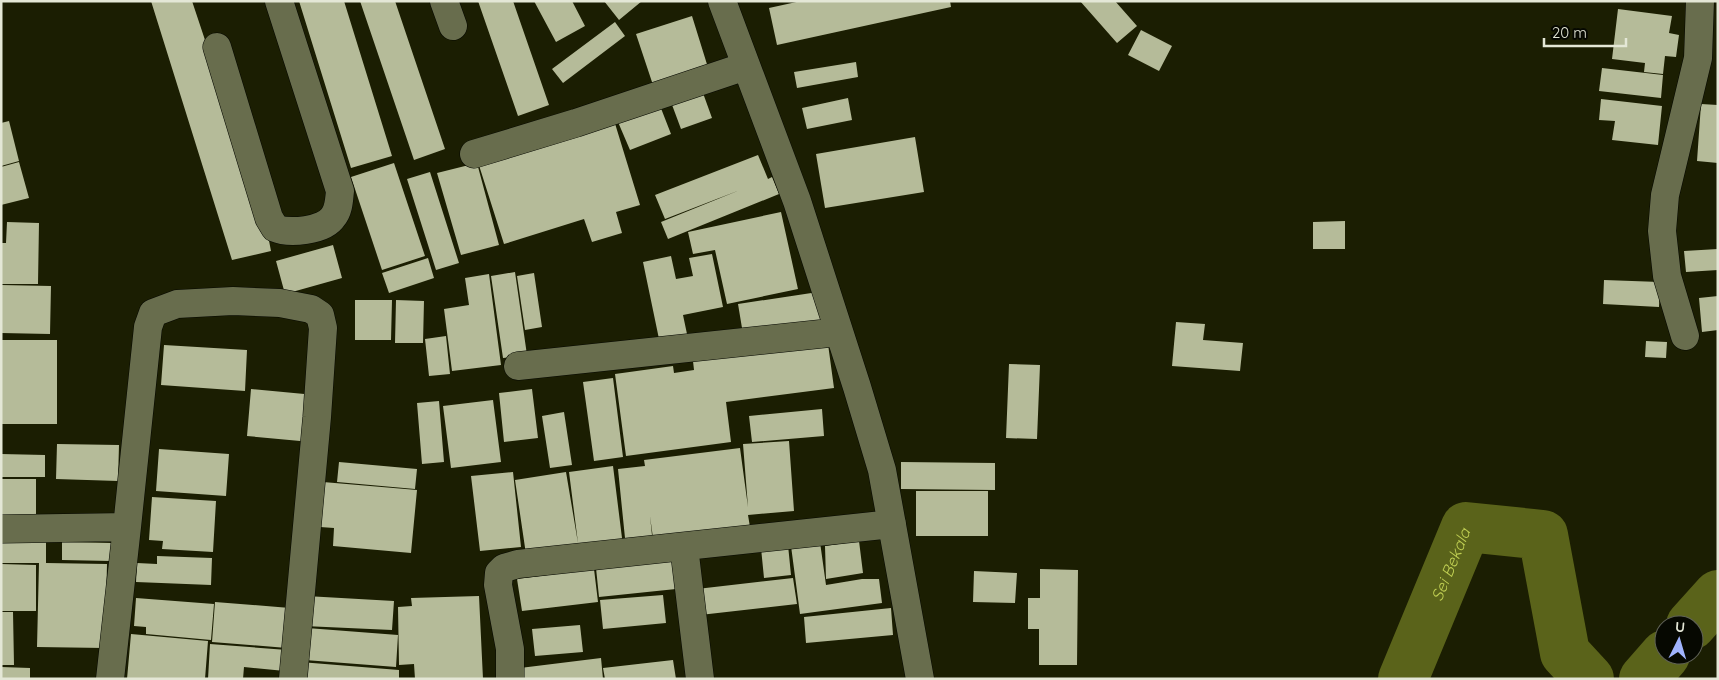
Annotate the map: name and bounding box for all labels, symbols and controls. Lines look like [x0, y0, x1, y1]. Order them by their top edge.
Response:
scale bar [1544, 15, 1626, 47]
text: 20 m [1552, 23, 1587, 42]
water label: Sei Bekala [1427, 524, 1475, 604]
north arrow [1654, 615, 1704, 665]
text: U [1674, 618, 1686, 636]

